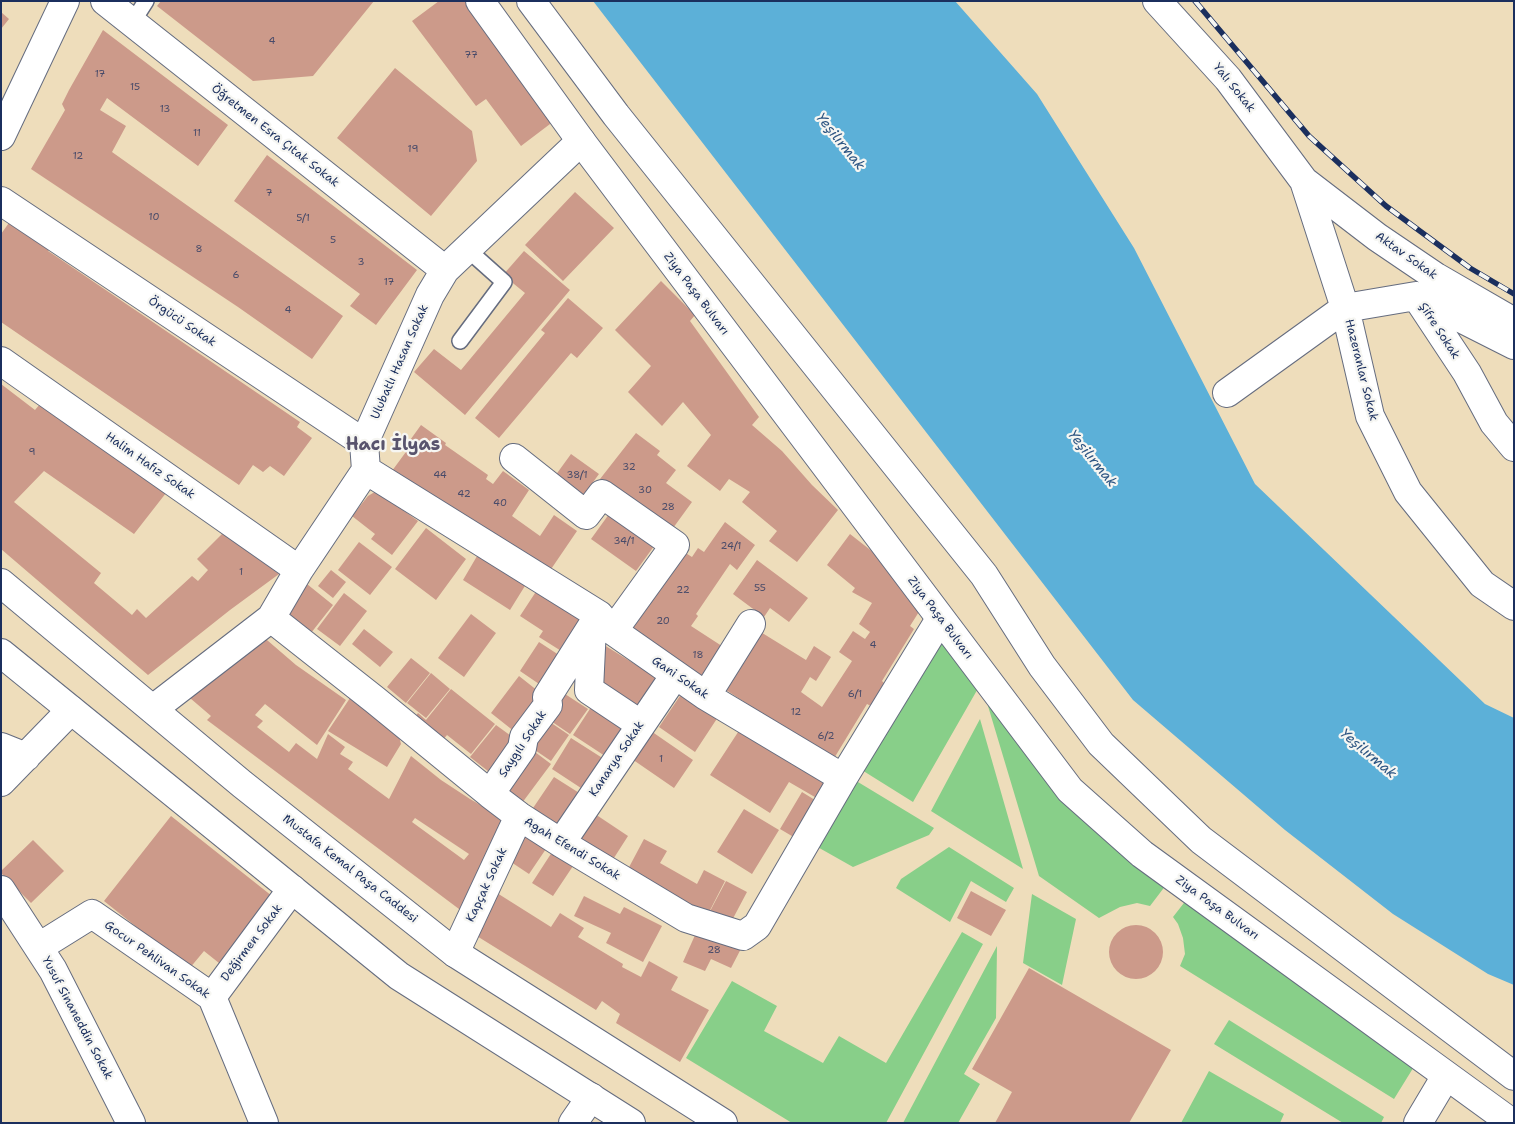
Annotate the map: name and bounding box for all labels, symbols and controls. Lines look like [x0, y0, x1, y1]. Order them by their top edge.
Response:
house number: 4 [269, 35, 275, 47]
house number: 77 [464, 49, 478, 61]
street label: Yalı Sokak [1210, 61, 1258, 115]
house number: 17 [95, 68, 105, 80]
house number: 15 [130, 81, 140, 93]
street label: Öğretmen Esra Çıtak Sokak [208, 82, 342, 190]
house number: 13 [160, 103, 170, 115]
water label: Yeşilırmak [812, 110, 868, 174]
house number: 11 [193, 127, 201, 139]
house number: 19 [408, 143, 418, 155]
house number: 12 [73, 150, 83, 162]
house number: 7 [266, 187, 272, 199]
house number: 10 [149, 211, 159, 223]
house number: 5/1 [296, 212, 310, 224]
street label: Aktav Sokak [1372, 229, 1440, 283]
house number: 5 [330, 234, 336, 246]
house number: 8 [196, 243, 202, 255]
street label: Ziya Paşa Bulvarı [660, 250, 732, 338]
house number: 3 [358, 256, 364, 268]
house number: 6 [233, 269, 239, 281]
house number: 17 [384, 276, 394, 288]
street label: Örgücü Sokak [145, 294, 219, 350]
street label: Şifre Sokak [1415, 300, 1463, 362]
street label: Ulubatlı Hasan Sokak [368, 302, 432, 422]
house number: 4 [285, 304, 291, 316]
street label: Hazeranlar Sokak [1341, 318, 1381, 422]
water label: Yeşilırmak [1064, 427, 1120, 491]
street label: Halim Hafız Sokak [102, 430, 198, 502]
district label: Hacı İlyas [346, 434, 440, 456]
house number: 9 [29, 446, 35, 458]
house number: 32 [622, 461, 636, 473]
house number: 44 [433, 469, 447, 481]
house number: 38/1 [566, 469, 588, 481]
house number: 30 [638, 484, 652, 496]
house number: 42 [457, 488, 471, 500]
house number: 40 [493, 497, 507, 509]
house number: 28 [661, 501, 675, 513]
house number: 34/1 [613, 535, 635, 547]
house number: 24/1 [721, 540, 741, 552]
house number: 1 [239, 566, 243, 578]
street label: Ziya Paşa Bulvarı [904, 574, 976, 662]
house number: 55 [754, 582, 766, 594]
house number: 22 [676, 584, 690, 596]
house number: 20 [656, 615, 670, 627]
house number: 4 [870, 639, 876, 651]
house number: 18 [692, 649, 704, 661]
street label: Gani Sokak [649, 654, 711, 702]
house number: 6/1 [848, 688, 862, 700]
house number: 12 [791, 706, 801, 718]
street label: Saygılı Sokak [496, 708, 550, 780]
street label: Kanarya Sokak [586, 719, 648, 799]
water label: Yeşilırmak [1336, 725, 1400, 783]
house number: 6/2 [817, 730, 835, 742]
house number: 1 [659, 753, 663, 765]
street label: Mustafa Kemal Paşa Caddesi [280, 812, 420, 926]
street label: Agah Efendi Sokak [521, 815, 623, 883]
street label: Kapçak Sokak [463, 845, 511, 925]
street label: Ziya Paşa Bulvarı [1172, 873, 1262, 943]
street label: Değirmen Sokak [218, 902, 286, 984]
street label: Gocur Pehlivan Sokak [101, 918, 213, 1002]
house number: 28 [707, 944, 721, 956]
street label: Yusuf Sinaneddin Sokak [38, 954, 116, 1082]

